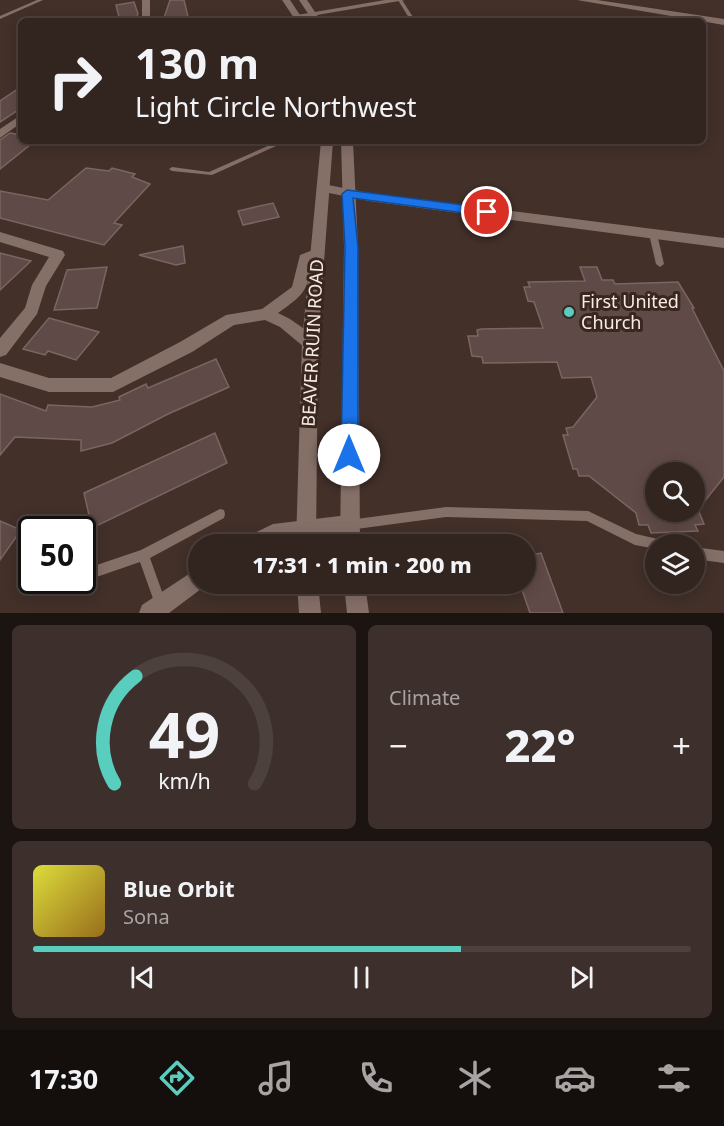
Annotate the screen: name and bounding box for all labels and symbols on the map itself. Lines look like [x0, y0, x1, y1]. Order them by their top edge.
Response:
pin [461, 186, 512, 237]
street label: BEAVER RUIN ROAD [296, 259, 328, 427]
place label: First United Church [581, 289, 679, 334]
marker: First United Church [562, 305, 576, 319]
position arrow [317, 423, 381, 487]
speed limit sign: 50 [18, 516, 96, 594]

